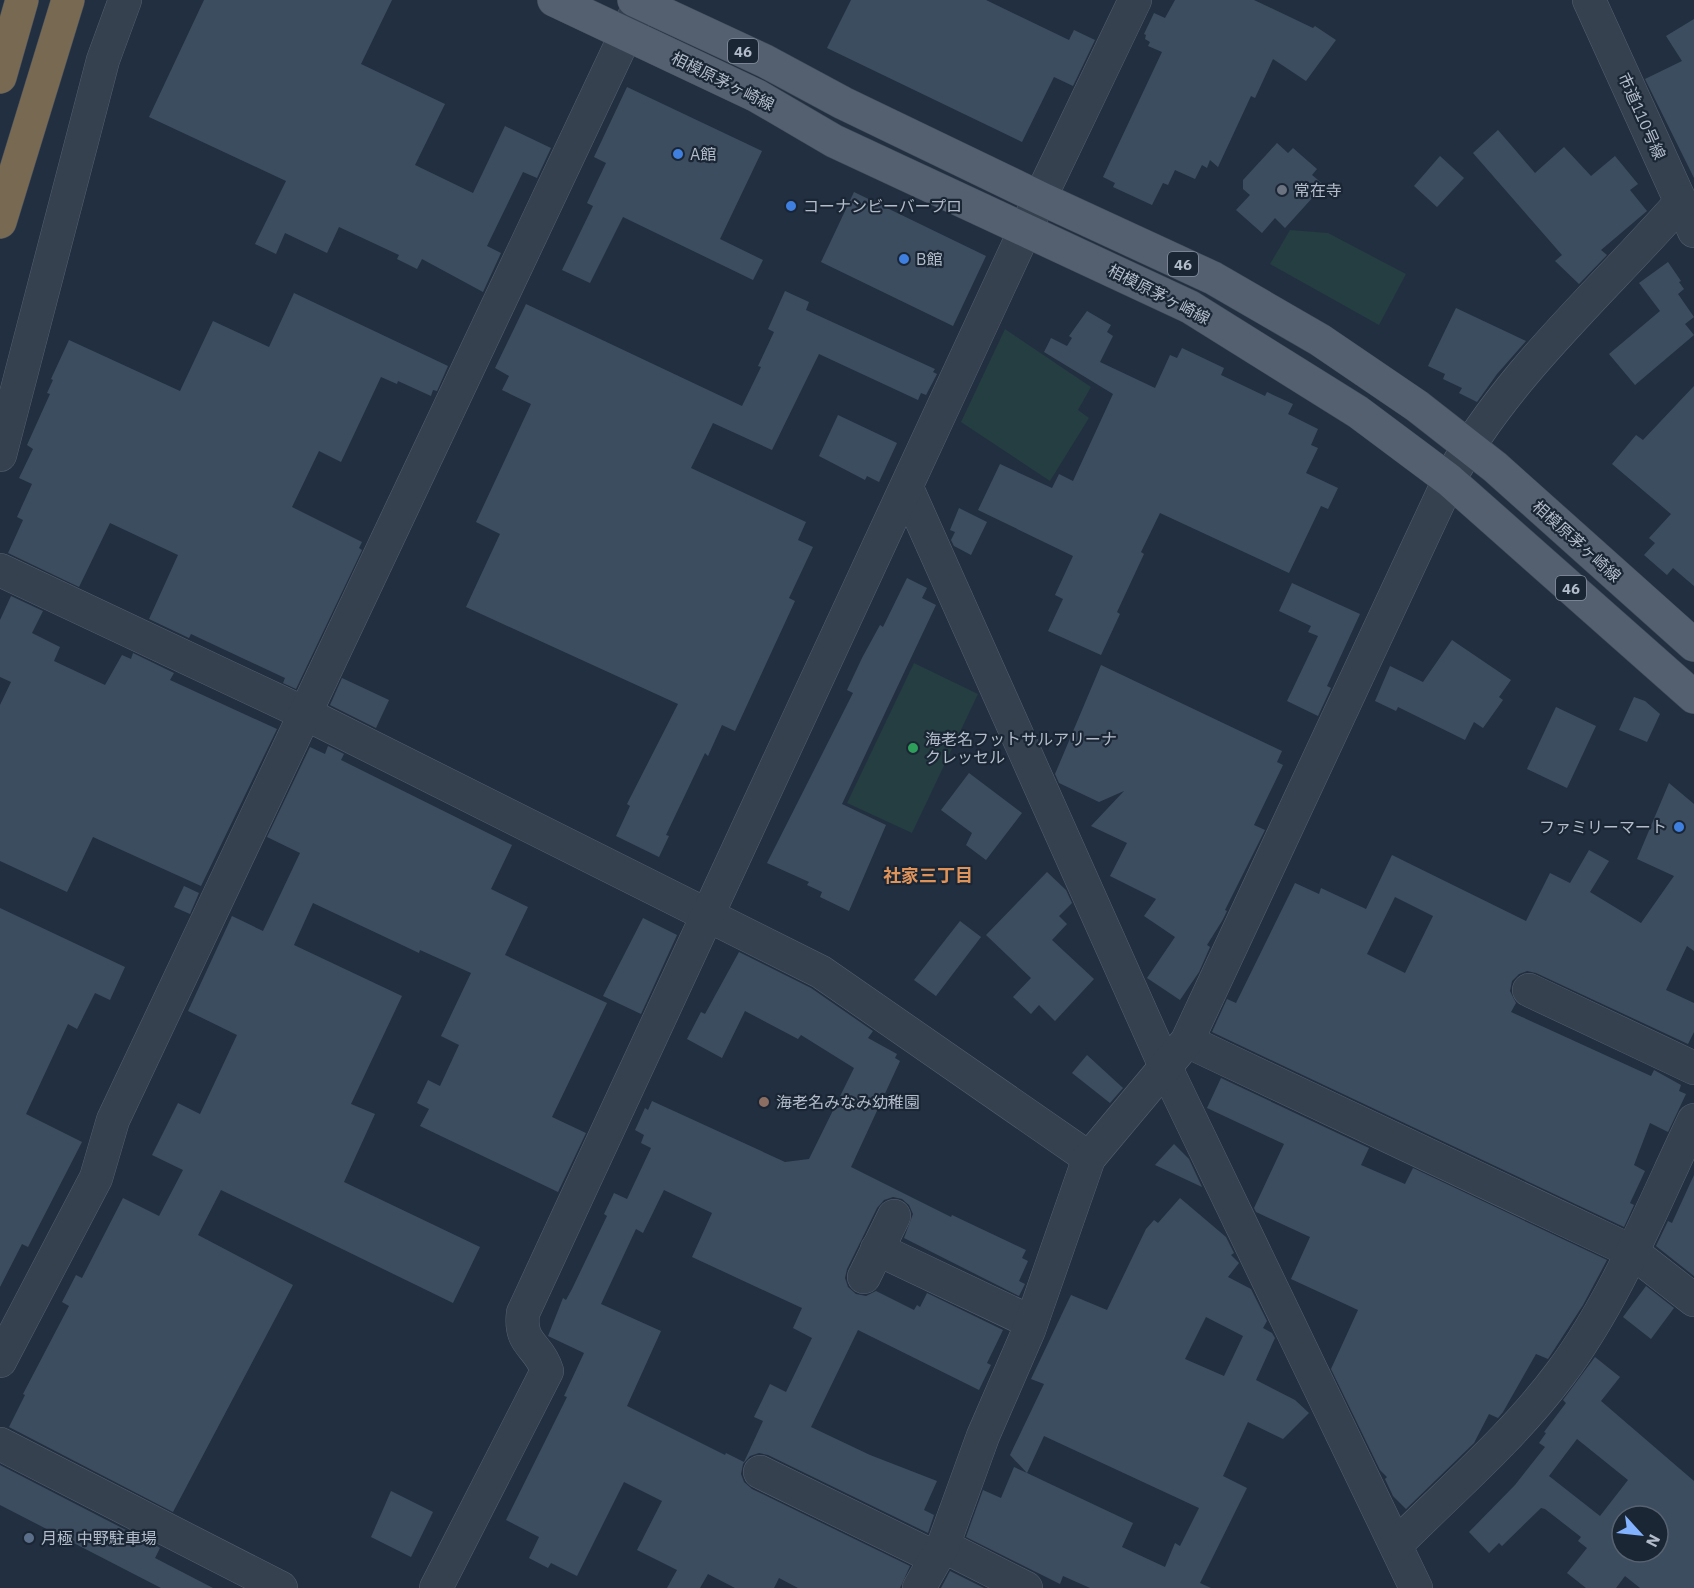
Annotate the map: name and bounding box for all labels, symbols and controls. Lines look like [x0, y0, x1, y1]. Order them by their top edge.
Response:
road number: 46 [728, 39, 758, 63]
street label: 相模原茅ヶ崎線 [668, 47, 778, 115]
street label: 市道110号線 [1614, 70, 1670, 162]
place label: A館 [690, 144, 716, 164]
marker: A館 [671, 147, 685, 161]
place label: 常在寺 [1294, 180, 1342, 200]
marker: 常在寺 [1275, 183, 1289, 197]
place label: コーナンビーバープロ [803, 196, 962, 216]
marker: コーナンビーバープロ [784, 199, 798, 213]
place label: B館 [916, 249, 942, 269]
marker: B館 [897, 252, 911, 266]
road number: 46 [1168, 252, 1198, 276]
street label: 相模原茅ヶ崎線 [1105, 260, 1213, 328]
street label: 相模原茅ヶ崎線 [1529, 496, 1625, 586]
road number: 46 [1556, 576, 1586, 600]
place label: 海老名フットサルアリーナ クレッセル [925, 729, 1117, 767]
marker: 海老名フットサルアリーナ クレッセル [906, 741, 920, 755]
place label: ファミリーマート [1539, 817, 1667, 837]
marker: ファミリーマート [1672, 820, 1686, 834]
district label: 社家三丁目 [883, 864, 973, 887]
place label: 海老名みなみ幼稚園 [776, 1092, 920, 1112]
marker: 海老名みなみ幼稚園 [757, 1095, 771, 1109]
north arrow [1610, 1504, 1670, 1564]
place label: 月極 中野駐車場 [41, 1528, 157, 1548]
marker: 月極 中野駐車場 [22, 1531, 36, 1545]
text: N [1642, 1531, 1665, 1551]

